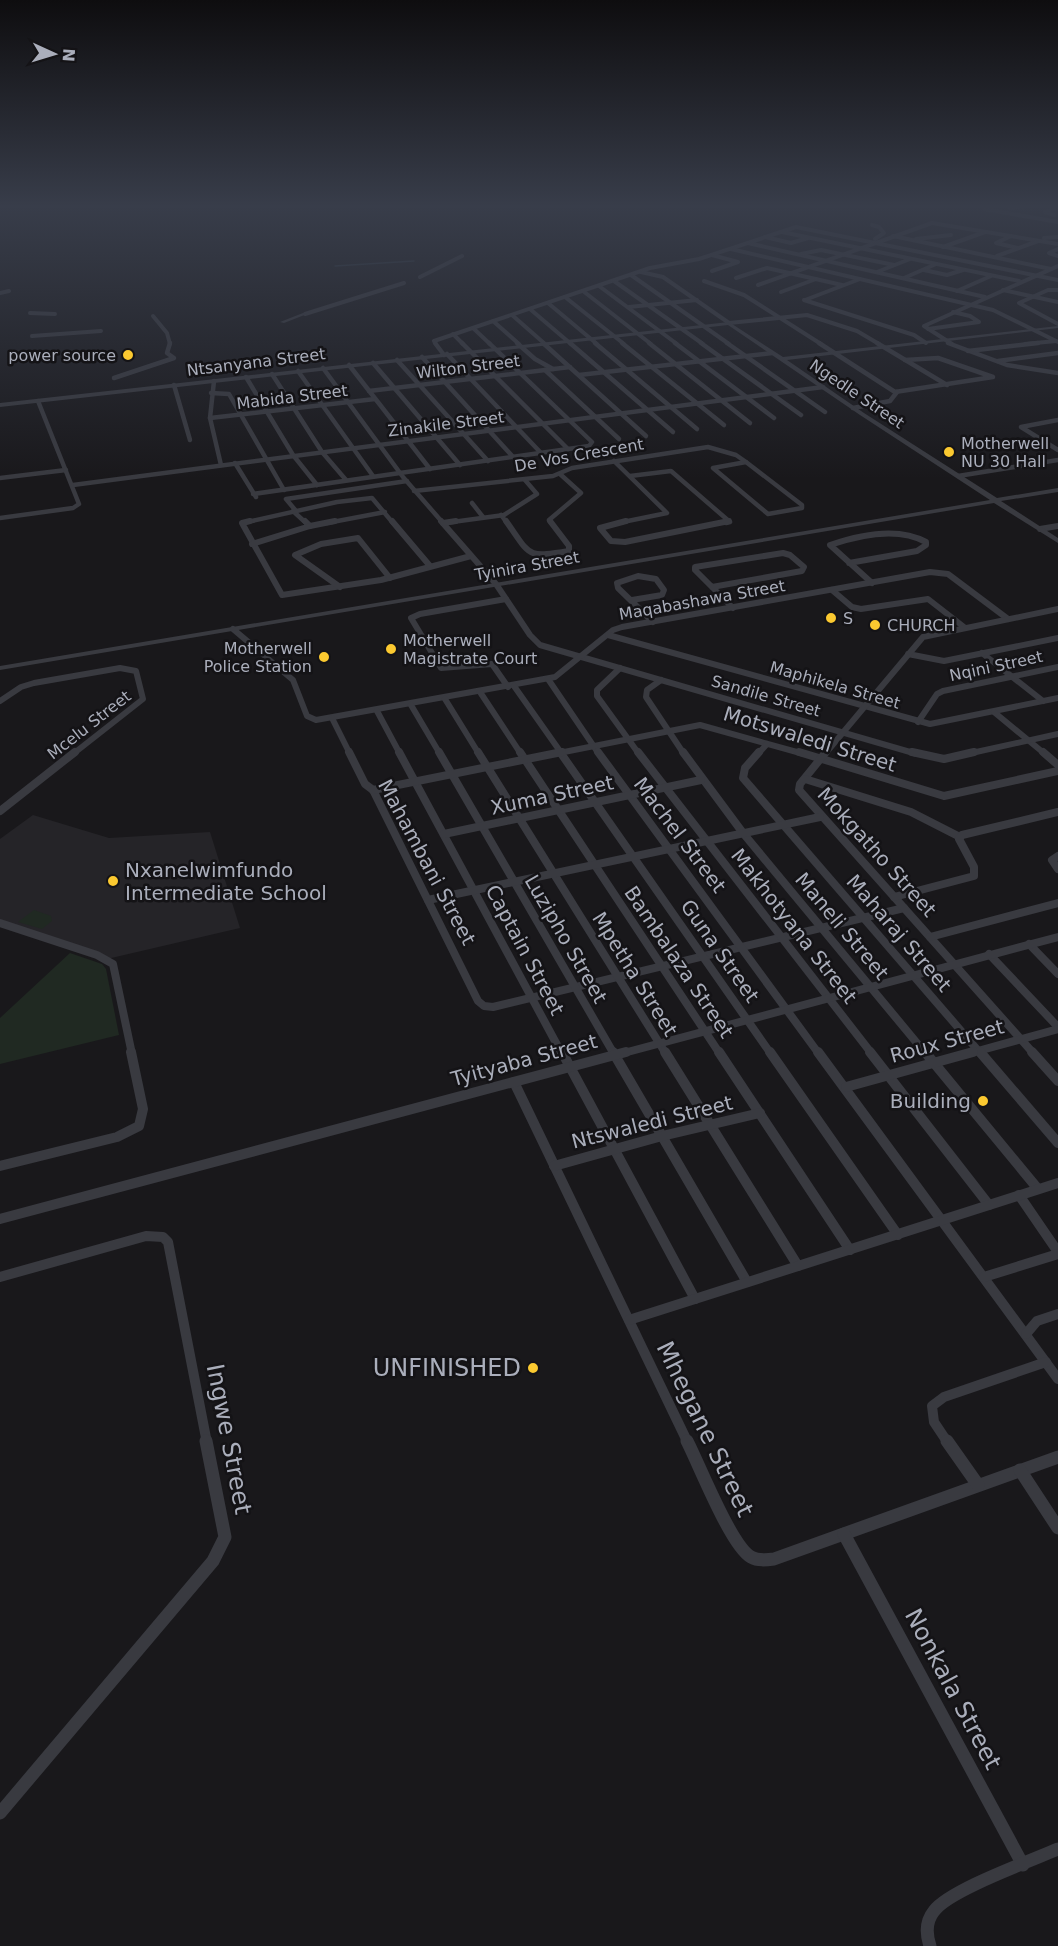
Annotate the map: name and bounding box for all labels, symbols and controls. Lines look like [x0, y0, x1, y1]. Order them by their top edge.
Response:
north arrow [24, 24, 84, 84]
text: N [59, 48, 78, 62]
street label: Ntsanyana Street [186, 344, 326, 380]
place label: power source [8, 346, 116, 365]
marker: power source [121, 348, 135, 362]
street label: Wilton Street [415, 351, 521, 383]
street label: Ngedle Street [806, 355, 908, 433]
street label: Mabida Street [235, 381, 349, 413]
street label: Zinakile Street [387, 407, 505, 441]
street label: De Vos Crescent [513, 434, 645, 476]
place label: Motherwell NU 30 Hall [961, 434, 1049, 471]
marker: Motherwell NU 30 Hall [942, 445, 956, 459]
street label: Tyinira Street [472, 547, 581, 585]
street label: Maqabashawa Street [617, 576, 787, 624]
place label: S [843, 609, 853, 628]
marker: S [824, 611, 838, 625]
place label: CHURCH [887, 616, 955, 635]
marker: CHURCH [868, 618, 882, 632]
place label: Motherwell Magistrate Court [403, 631, 537, 668]
place label: Motherwell Police Station [204, 639, 312, 676]
marker: Motherwell Magistrate Court [384, 642, 398, 656]
street label: Nqini Street [948, 647, 1044, 685]
marker: Motherwell Police Station [317, 650, 331, 664]
street label: Maphikela Street [768, 657, 902, 713]
street label: Sandile Street [709, 671, 823, 721]
street label: Mcelu Street [43, 687, 135, 763]
street label: Motswaledi Street [721, 701, 900, 777]
street label: Xuma Street [488, 770, 616, 820]
street label: Machel Street [629, 773, 731, 898]
street label: Mahambani Street [373, 775, 481, 949]
street label: Mokgatho Street [813, 782, 942, 922]
street label: Makhotyana Street [726, 844, 862, 1008]
place label: Nxanelwimfundo Intermediate School [125, 858, 327, 905]
street label: Maneli Street [790, 867, 894, 985]
street label: Maharaj Street [842, 869, 957, 997]
street label: Luzipho Street [520, 871, 613, 1008]
marker: Nxanelwimfundo Intermediate School [106, 874, 120, 888]
street label: Captain Street [481, 881, 570, 1020]
street label: Bambalaza Street [619, 881, 739, 1043]
street label: Guna Street [676, 895, 764, 1007]
street label: Mpetha Street [587, 907, 683, 1041]
street label: Roux Street [887, 1014, 1007, 1068]
street label: Tyityaba Street [447, 1029, 600, 1091]
place label: Building [890, 1089, 971, 1113]
street label: Ntswaledi Street [569, 1090, 735, 1154]
marker: Building [976, 1094, 990, 1108]
street label: Mhegane Street [651, 1337, 759, 1521]
place label: UNFINISHED [373, 1354, 521, 1382]
street label: Ingwe Street [201, 1361, 257, 1517]
marker: UNFINISHED [526, 1361, 540, 1375]
street label: Nonkala Street [899, 1604, 1007, 1774]

